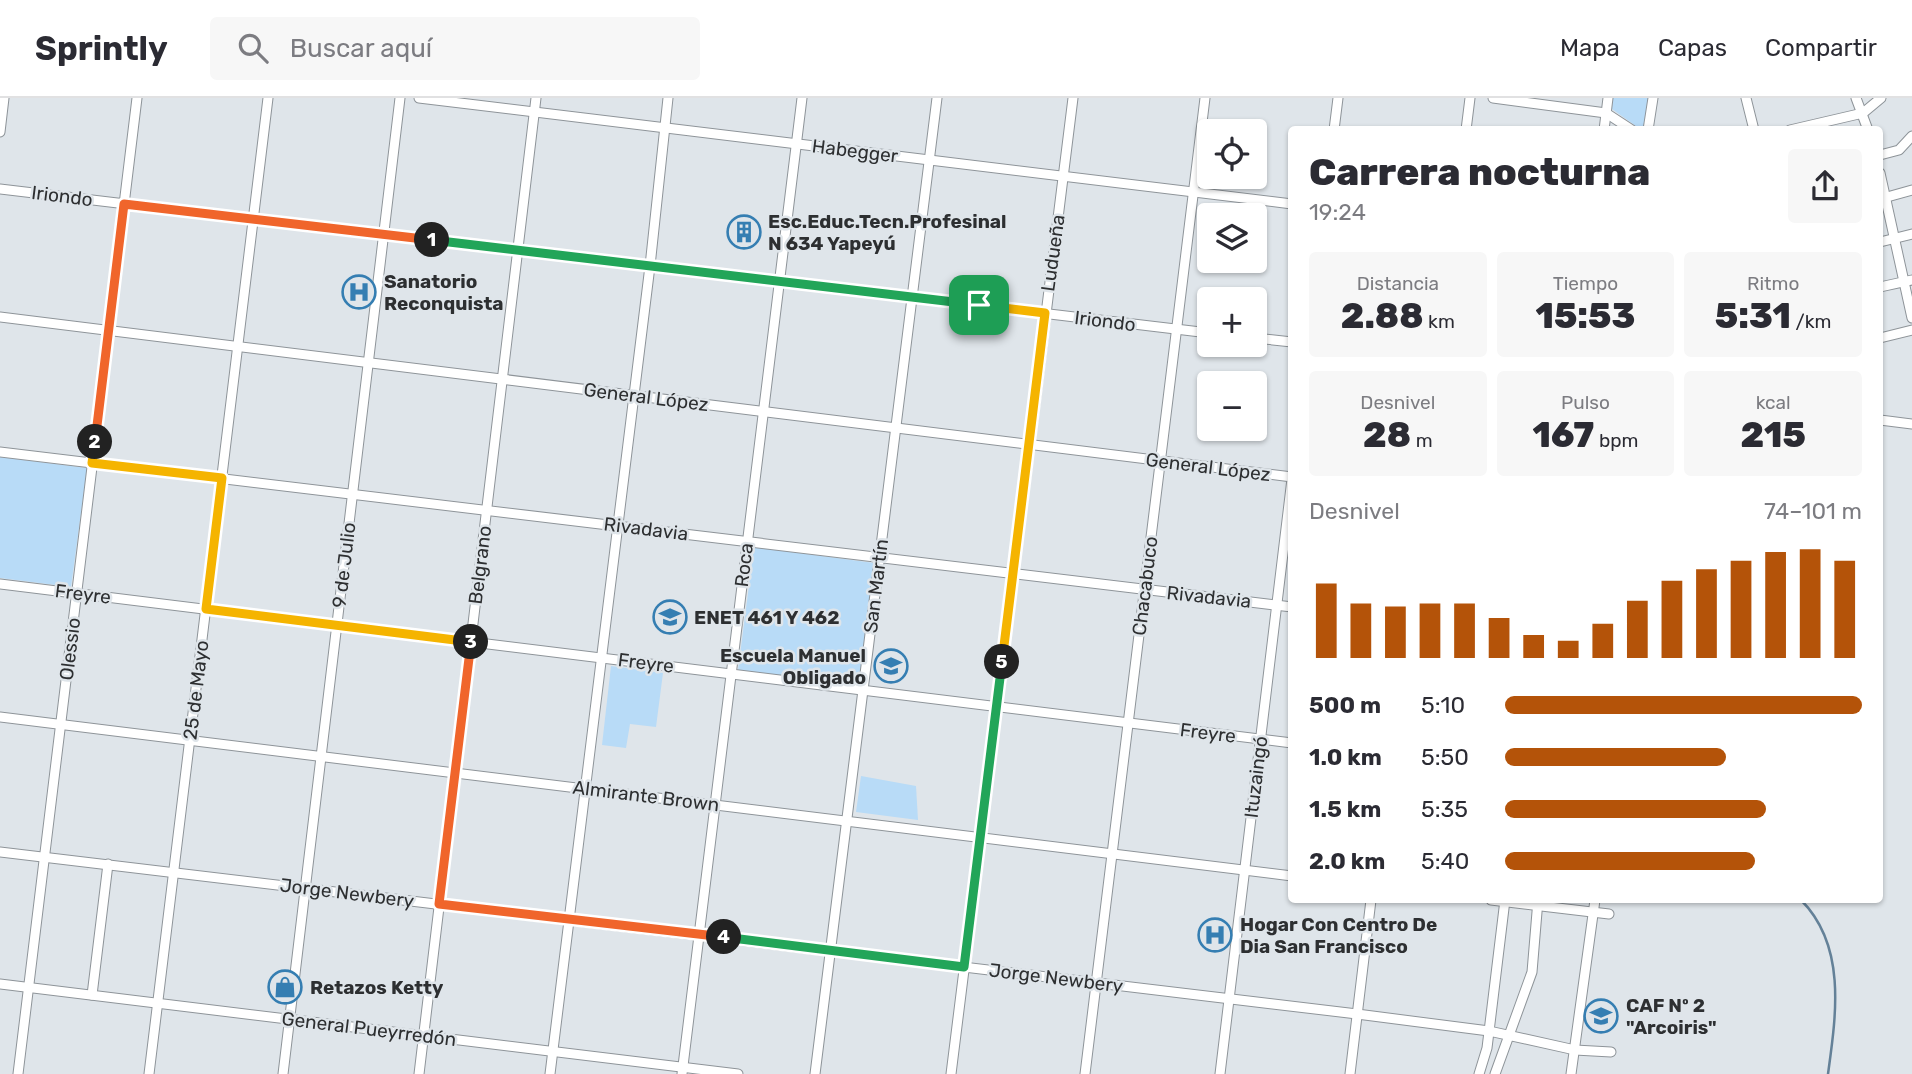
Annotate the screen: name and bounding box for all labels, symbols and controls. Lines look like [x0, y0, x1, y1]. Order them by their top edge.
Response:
search box [210, 17, 700, 80]
text: Sprintly [35, 29, 168, 68]
icon: search [234, 29, 272, 67]
text: Buscar aquí [290, 33, 432, 64]
text: Mapa [1560, 34, 1620, 62]
text: Capas [1658, 34, 1727, 62]
text: Compartir [1765, 34, 1877, 62]
map controls [1197, 119, 1267, 441]
button: locate [1197, 119, 1267, 189]
street label: Habegger [811, 134, 900, 168]
text: Carrera nocturna [1309, 149, 1650, 195]
button: share [1788, 149, 1862, 223]
street label: Iriondo [30, 181, 94, 211]
text: 19:24 [1309, 198, 1366, 226]
button: layers [1197, 203, 1267, 273]
place label: Esc.Educ.Tecn.Profesinal N 634 Yapeyú [768, 210, 1007, 255]
building icon: Esc.Educ.Tecn.Profesinal N 634 Yapeyú [725, 213, 763, 251]
street label: Ludueña [1036, 213, 1070, 293]
pin: 1 [414, 222, 450, 258]
text: 1 [427, 228, 436, 251]
place label: Sanatorio Reconquista [384, 270, 503, 315]
text: Distancia [1357, 272, 1439, 295]
text: Tiempo [1553, 272, 1618, 295]
text: Ritmo [1747, 272, 1799, 295]
hospital icon: Sanatorio Reconquista [340, 273, 378, 311]
pin [949, 275, 1009, 335]
icon: arrive [960, 286, 998, 324]
button: + [1197, 287, 1267, 357]
text: 2.88 [1341, 295, 1423, 337]
text: 15:53 [1536, 295, 1635, 337]
text: 5:31 [1715, 295, 1791, 337]
street label: Iriondo [1073, 306, 1137, 336]
text: km [1423, 310, 1455, 333]
text: /km [1791, 310, 1831, 333]
button: − [1197, 371, 1267, 441]
street label: General López [582, 378, 710, 416]
text: Desnivel [1360, 391, 1435, 414]
text: Pulso [1561, 391, 1610, 414]
text: kcal [1756, 391, 1791, 414]
text: 28 [1363, 414, 1411, 456]
text: 167 [1533, 414, 1594, 456]
text: 215 [1740, 414, 1806, 456]
pin: 2 [78, 424, 112, 460]
text: m [1411, 429, 1433, 452]
text: bpm [1594, 429, 1638, 452]
text: 2 [88, 430, 101, 453]
street label: General López [1144, 448, 1272, 486]
text: Desnivel [1309, 497, 1400, 525]
text: 74–101 m [1764, 497, 1862, 525]
street label: Rivadavia [602, 512, 690, 546]
street label: 9 de Julio [327, 521, 361, 609]
street label: Belgrano [464, 524, 496, 606]
street label: Chacabuco [1128, 535, 1162, 637]
street label: San Martín [859, 538, 893, 634]
street label: Roca [730, 542, 758, 588]
street label: Freyre [54, 579, 112, 609]
street label: Rivadavia [1166, 581, 1252, 613]
school or university icon: ENET 461 Y 462 [651, 598, 689, 636]
place label: ENET 461 Y 462 [694, 606, 840, 629]
street label: Olessio [55, 616, 85, 682]
pin: 3 [454, 624, 489, 660]
text: 3 [464, 630, 477, 653]
street label: 25 de Mayo [178, 639, 214, 741]
place label: Escuela Manuel Obligado [720, 644, 866, 689]
pin: 5 [984, 644, 1020, 680]
school or university icon: Escuela Manuel Obligado [872, 647, 910, 685]
street label: Freyre [617, 648, 675, 678]
text: 5 [995, 650, 1008, 673]
text: 500 m [1309, 691, 1381, 719]
text: 5:10 [1421, 691, 1465, 719]
street label: Freyre [1179, 718, 1237, 748]
street label: Ituzaingó [1240, 735, 1272, 819]
text: 1.0 km [1309, 743, 1382, 771]
text: 5:50 [1421, 743, 1469, 771]
street label: Almirante Brown [571, 776, 721, 816]
text: 1.5 km [1309, 795, 1381, 823]
text: 5:35 [1421, 795, 1468, 823]
text: 2.0 km [1309, 847, 1385, 875]
text: 5:40 [1421, 847, 1469, 875]
street label: Jorge Newbery [279, 873, 415, 913]
place label: Hogar Con Centro De Dia San Francisco [1240, 913, 1437, 958]
hospital icon: Hogar Con Centro De Dia San Francisco [1196, 916, 1234, 954]
pin: 4 [706, 920, 742, 954]
text: 4 [717, 925, 730, 948]
street label: Jorge Newbery [988, 958, 1124, 998]
shop icon: Retazos Ketty [266, 968, 304, 1006]
place label: Retazos Ketty [310, 976, 444, 999]
place label: CAF Nº 2 "Arcoiris" [1626, 994, 1717, 1039]
school or university icon: CAF Nº 2 "Arcoiris" [1582, 997, 1620, 1035]
street label: General Pueyrredón [280, 1007, 458, 1051]

